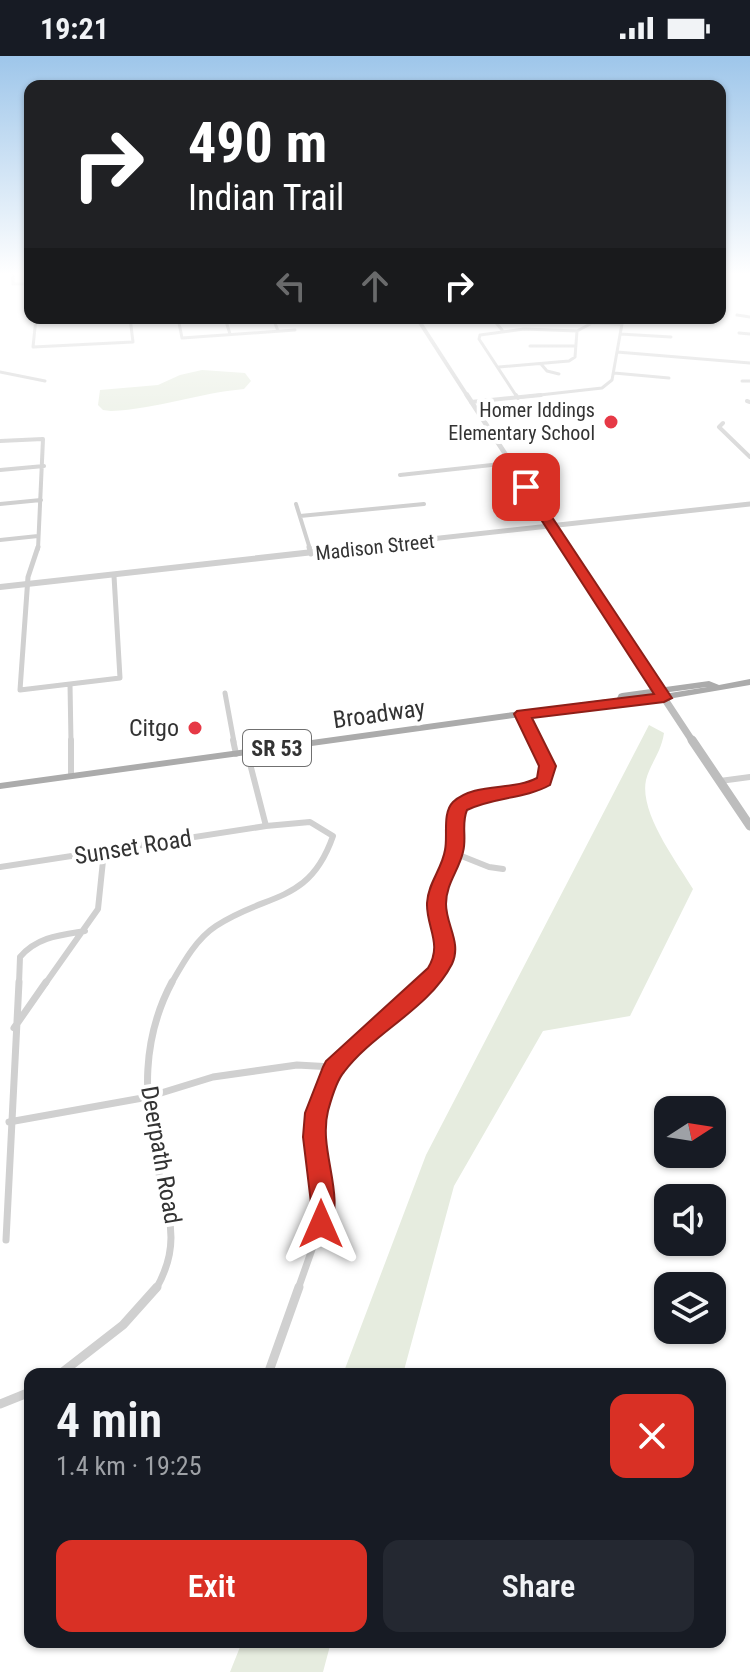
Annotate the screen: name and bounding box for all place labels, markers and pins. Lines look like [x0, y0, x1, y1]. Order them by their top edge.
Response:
place label: Homer Iddings Elementary School [448, 398, 595, 445]
marker: Homer Iddings Elementary School [602, 413, 620, 431]
pin [492, 453, 560, 521]
place label: Citgo [129, 714, 179, 742]
marker: Citgo [186, 719, 204, 737]

